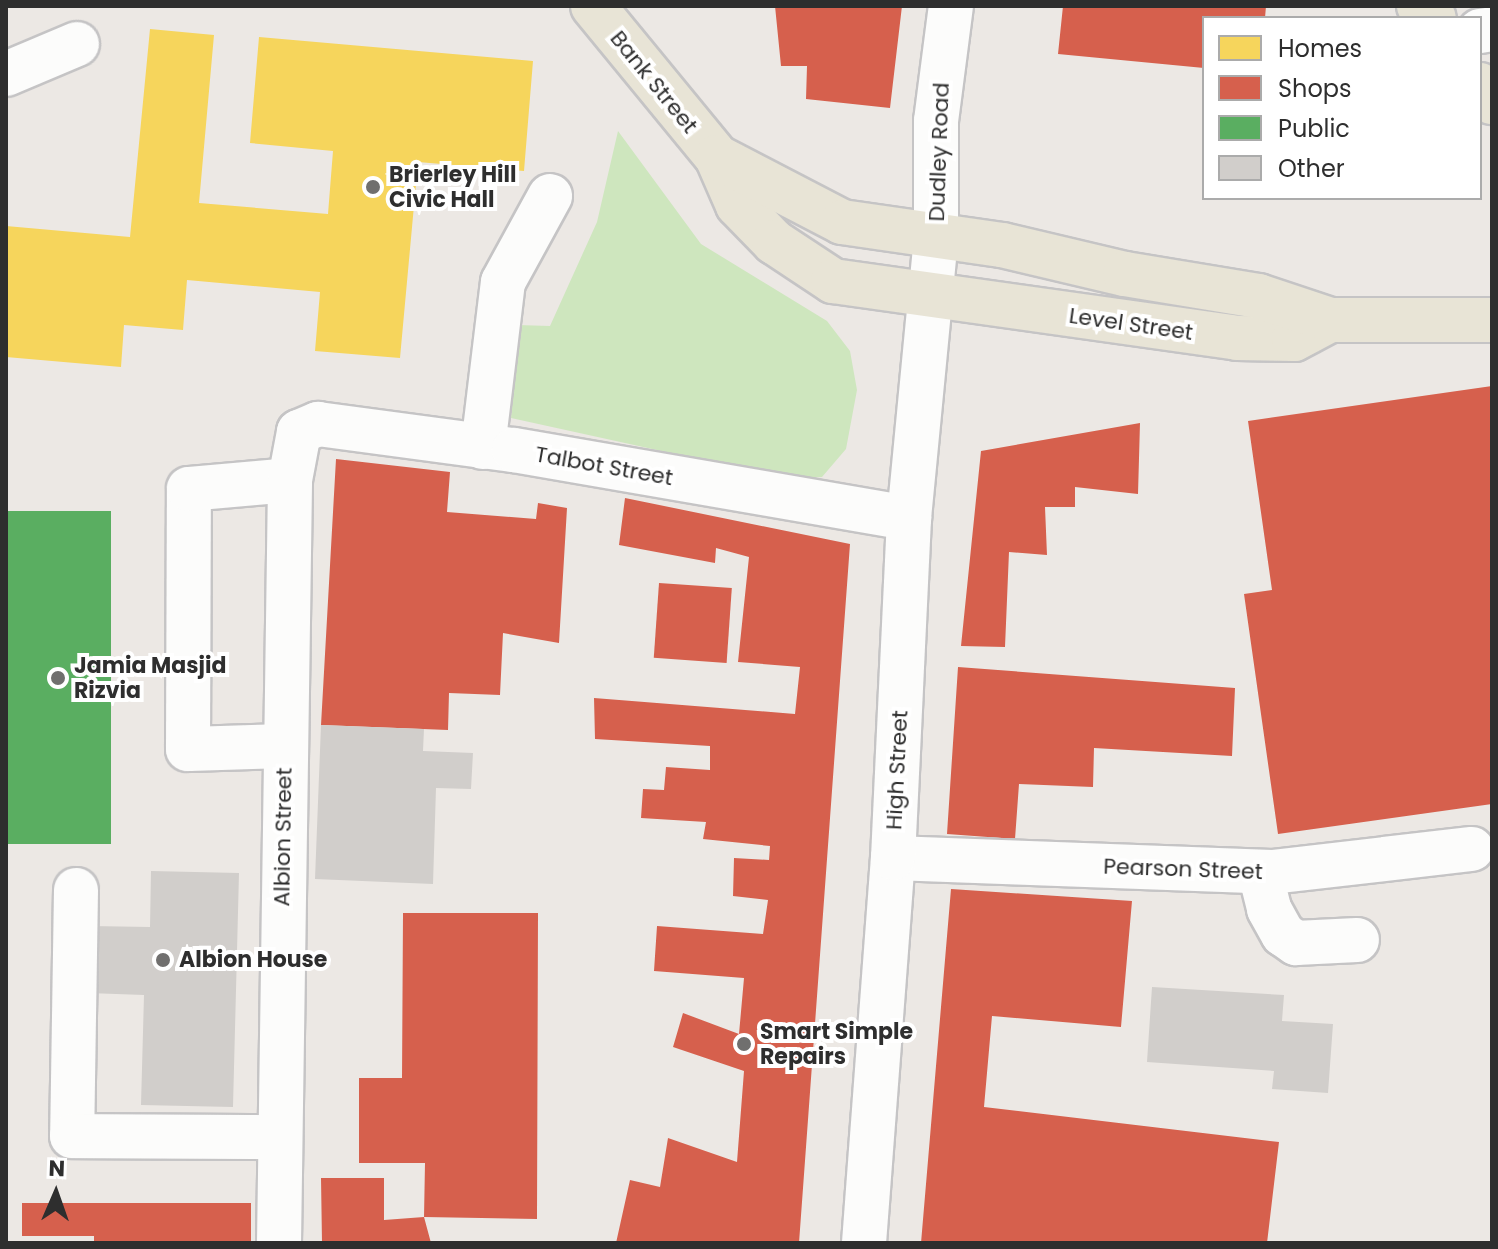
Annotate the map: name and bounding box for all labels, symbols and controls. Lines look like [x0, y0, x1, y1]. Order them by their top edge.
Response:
legend [1202, 16, 1482, 200]
street label: Bank Street [605, 25, 703, 139]
text: Homes [1278, 32, 1362, 65]
text: Shops [1278, 72, 1352, 105]
street label: Dudley Road [923, 82, 955, 222]
text: Public [1278, 112, 1350, 145]
text: Other [1278, 152, 1345, 185]
place label: Brierley Hill Civic Hall [389, 161, 517, 212]
marker: Brierley Hill Civic Hall [364, 178, 382, 196]
street label: Level Street [1067, 302, 1195, 346]
street label: Talbot Street [533, 441, 675, 491]
place label: Jamia Masjid Rizvia [74, 652, 226, 704]
marker: Jamia Masjid Rizvia [49, 669, 67, 687]
street label: High Street [881, 709, 913, 831]
street label: Albion Street [269, 767, 297, 907]
street label: Pearson Street [1103, 853, 1263, 885]
place label: Albion House [179, 947, 327, 973]
marker: Albion House [154, 951, 172, 969]
place label: Smart Simple Repairs [760, 1018, 913, 1070]
marker: Smart Simple Repairs [735, 1035, 753, 1053]
north arrow [16, 1153, 96, 1233]
text: N [48, 1153, 66, 1184]

